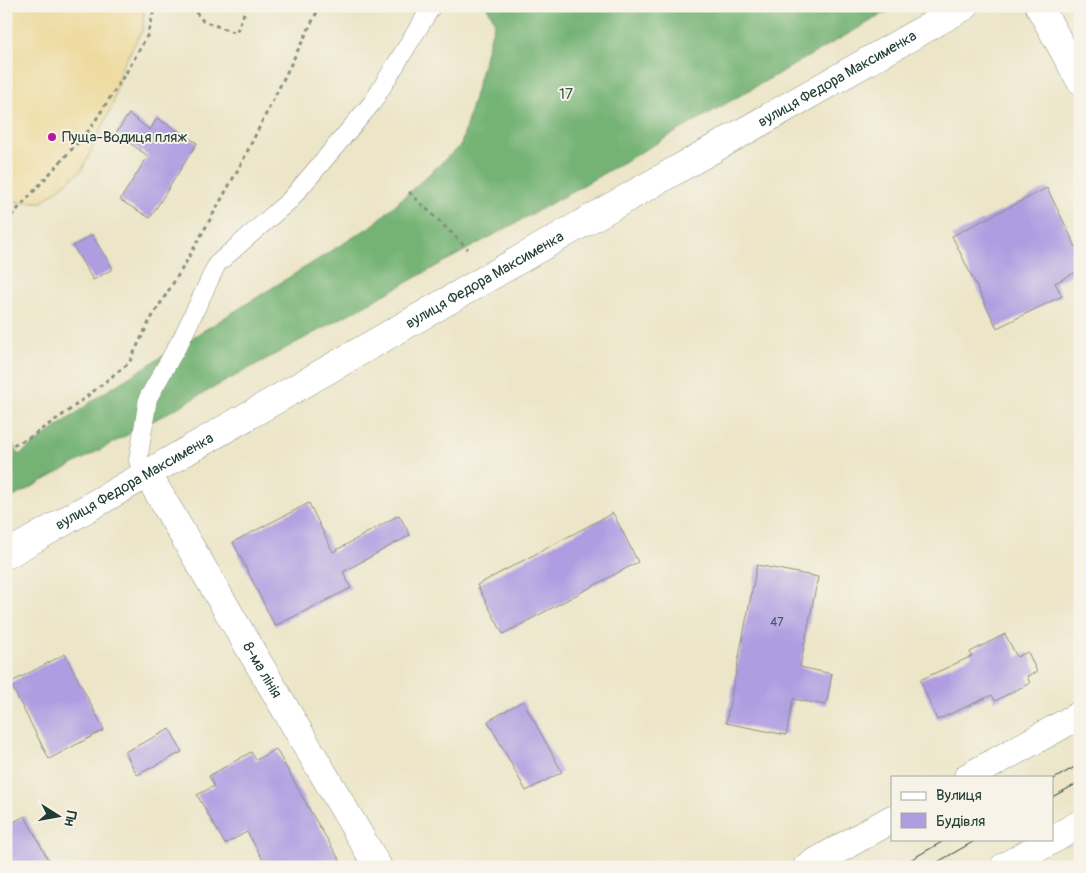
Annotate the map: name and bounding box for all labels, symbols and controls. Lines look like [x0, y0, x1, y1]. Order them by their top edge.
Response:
street label: вулиця Федора Максименка [755, 26, 920, 132]
park label: 17 [559, 85, 573, 104]
place label: Пуща-Водиця пляж [62, 128, 187, 147]
marker: Пуща-Водиця пляж [46, 131, 58, 143]
street label: вулиця Федора Максименка [402, 227, 567, 333]
street label: вулиця Федора Максименка [52, 429, 217, 535]
house number: 47 [770, 615, 784, 630]
street label: 8-ма лінія [238, 639, 286, 702]
legend [891, 776, 1054, 840]
text: Вулиця [936, 786, 982, 805]
north arrow [32, 790, 82, 840]
text: Пн [60, 809, 80, 828]
text: Будівля [936, 812, 985, 831]

